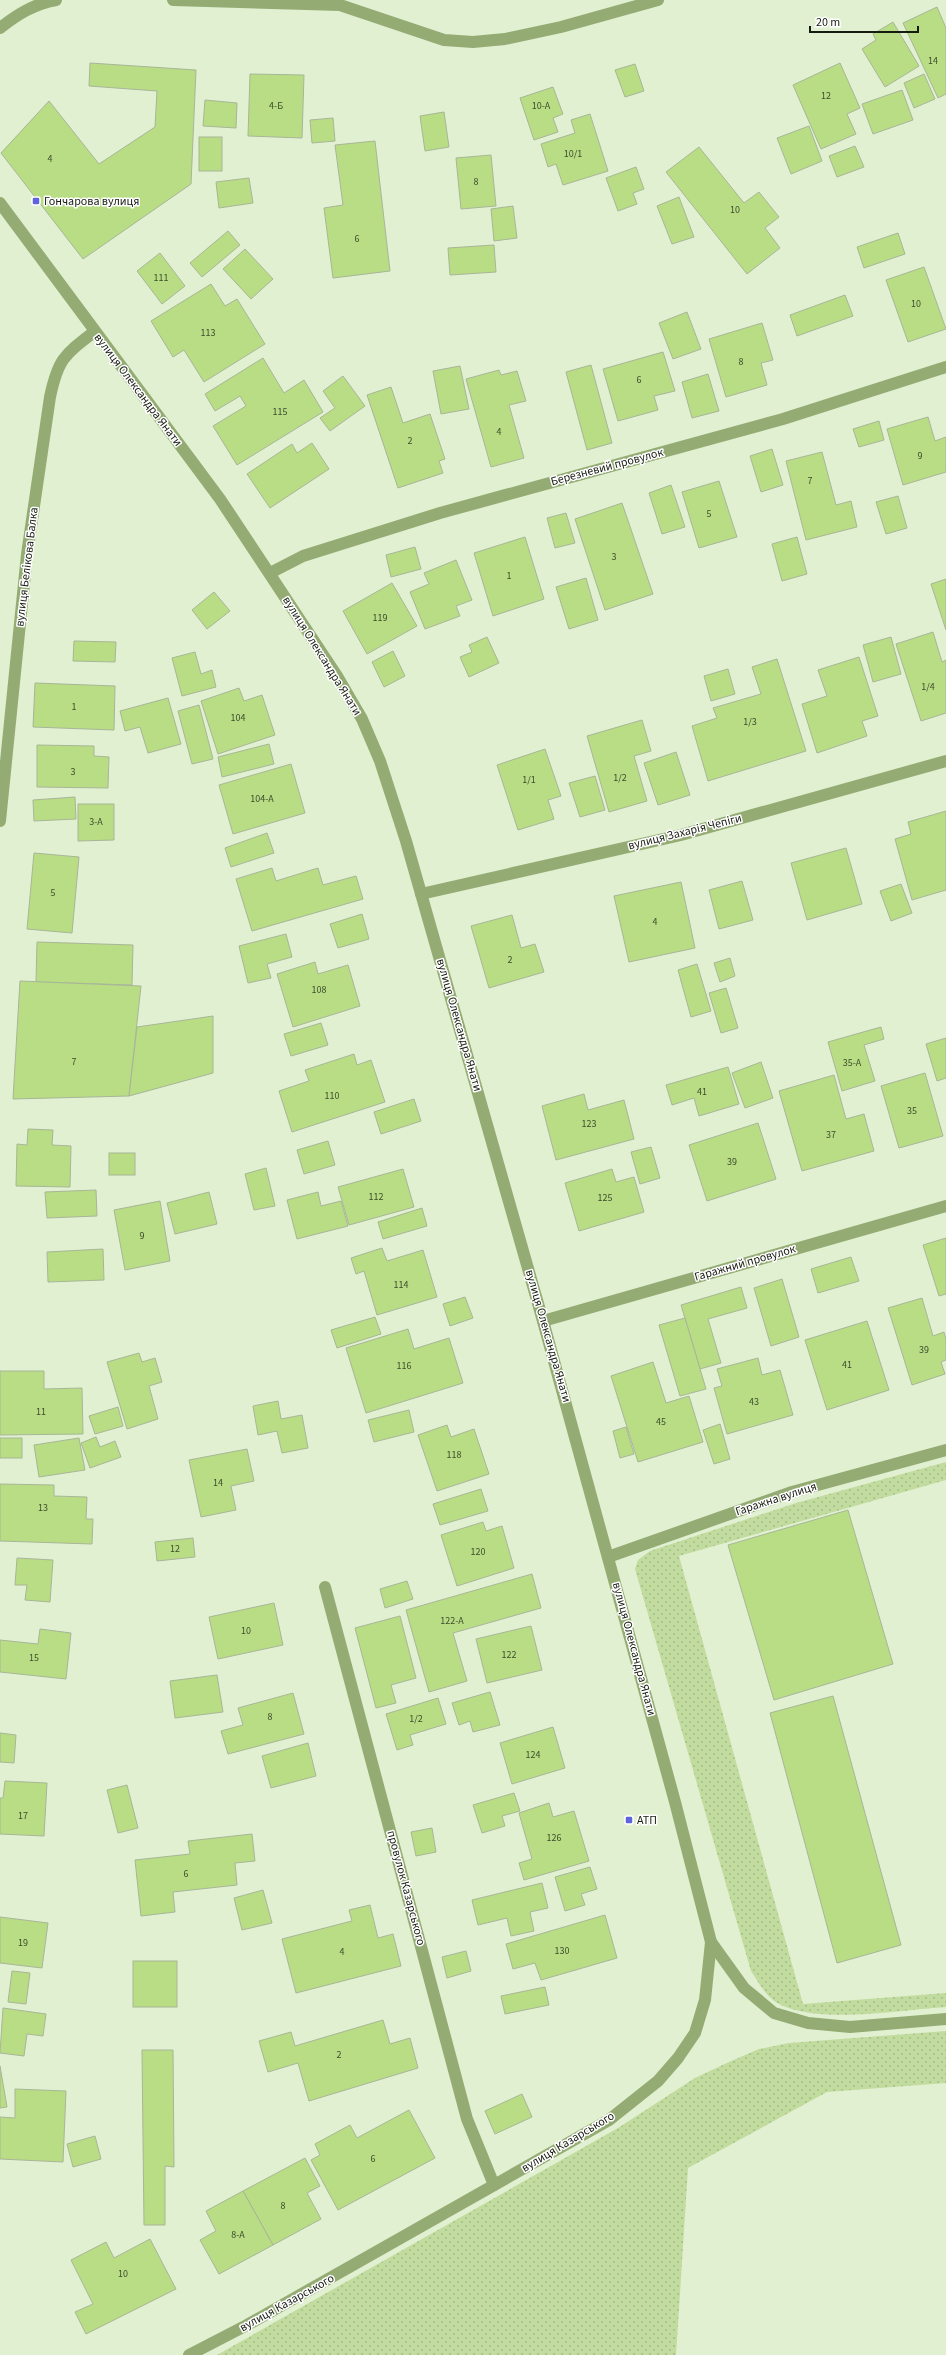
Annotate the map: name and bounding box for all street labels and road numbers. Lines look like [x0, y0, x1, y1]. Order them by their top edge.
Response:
street label: вулиця Олександра Янати [90, 330, 186, 450]
street label: Березневий провулок [549, 444, 665, 490]
street label: вулиця Белікова Балка [11, 506, 43, 628]
street label: вулиця Олександра Янати [278, 593, 366, 719]
street label: вулиця Захарія Чепіги [626, 810, 744, 854]
street label: вулиця Олександра Янати [432, 957, 486, 1093]
street label: Гаражний провулок [692, 1240, 798, 1286]
street label: вулиця Олександра Янати [521, 1268, 575, 1404]
street label: Гаражна вулиця [733, 1478, 819, 1520]
street label: вулиця Олександра Янати [608, 1580, 660, 1718]
street label: провулок Казарського [382, 1829, 430, 1947]
street label: вулиця Казарського [518, 2107, 618, 2177]
street label: вулиця Казарського [237, 2270, 337, 2336]

